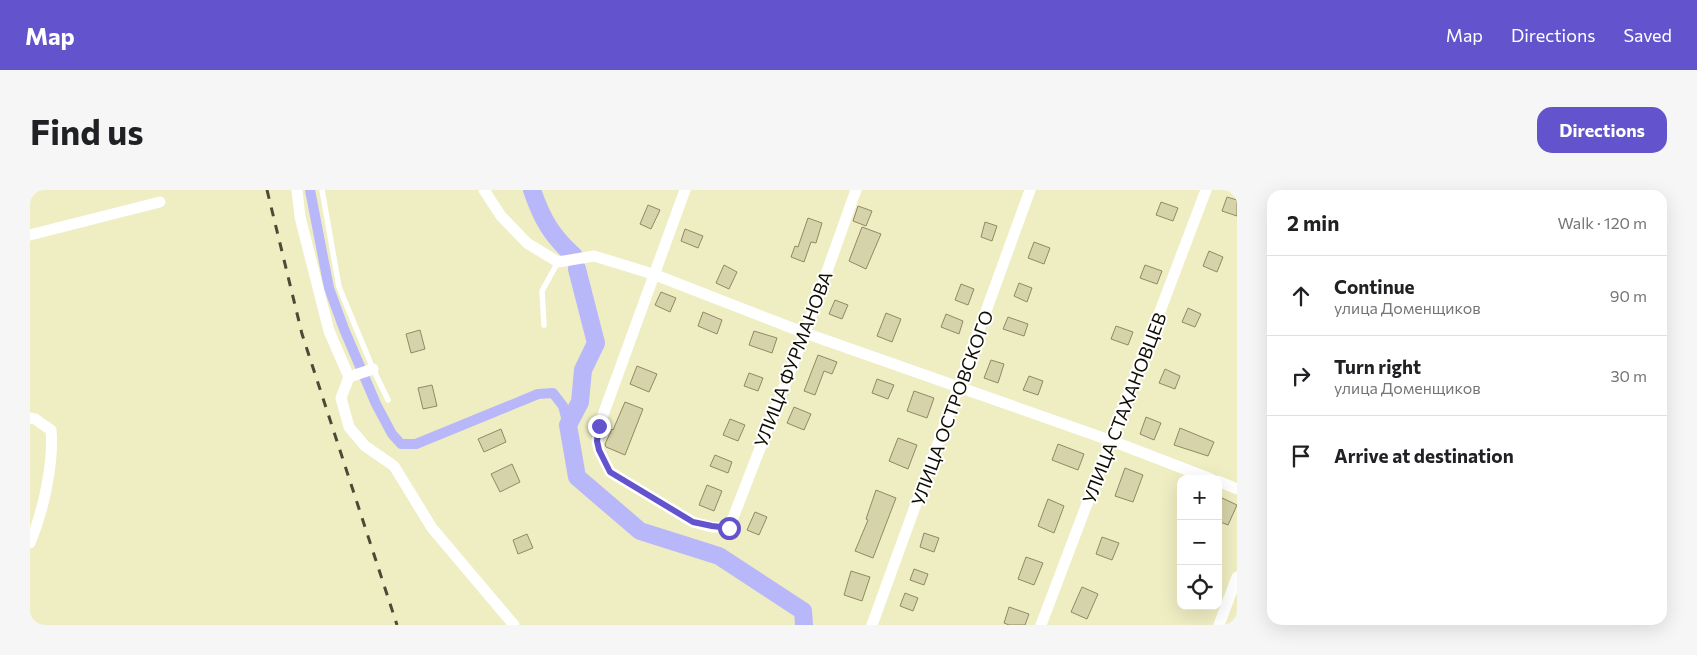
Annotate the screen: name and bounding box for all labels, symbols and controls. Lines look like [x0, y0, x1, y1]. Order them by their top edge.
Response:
text: Map [25, 21, 75, 50]
text: Map [1446, 24, 1483, 46]
text: Directions [1511, 24, 1595, 46]
text: Saved [1623, 24, 1672, 46]
button: Directions [1537, 107, 1667, 153]
text: Find us [30, 109, 144, 152]
text: 2 min [1287, 210, 1339, 235]
text: Walk · 120 m [1557, 213, 1647, 232]
street label: УЛИЦА ФУРМАНОВА [749, 268, 837, 450]
text: Continue [1334, 275, 1414, 298]
icon: ahead [1287, 282, 1315, 310]
text: 90 m [1610, 286, 1647, 305]
text: улица Доменщиков [1334, 298, 1481, 317]
street label: УЛИЦА ОСТРОВСКОГО [906, 307, 998, 509]
street label: УЛИЦА СТАХАНОВЦЕВ [1077, 310, 1171, 506]
text: Turn right [1334, 355, 1421, 378]
icon: right [1287, 362, 1315, 390]
text: 30 m [1610, 366, 1647, 385]
text: улица Доменщиков [1334, 378, 1481, 397]
route end [588, 415, 611, 438]
icon: arrive [1287, 442, 1315, 470]
text: Arrive at destination [1334, 444, 1514, 467]
map controls [1177, 475, 1222, 610]
button: + [1177, 475, 1222, 520]
route start [718, 517, 741, 540]
button: − [1177, 520, 1222, 565]
button: locate [1177, 565, 1222, 610]

